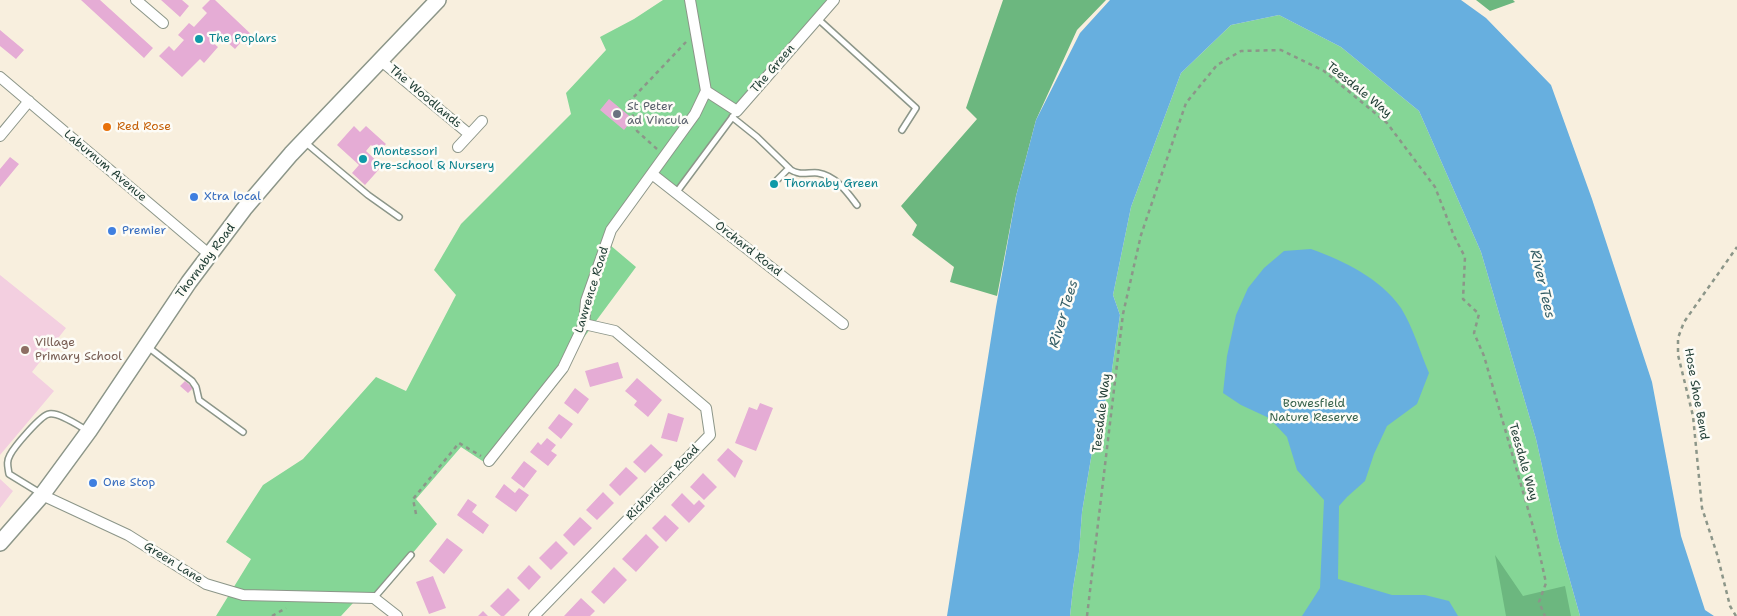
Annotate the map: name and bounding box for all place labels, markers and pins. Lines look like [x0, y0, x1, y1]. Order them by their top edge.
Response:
place label: The Poplars [209, 32, 277, 46]
marker: The Poplars [193, 33, 205, 45]
place label: St Peter ad Vincula [627, 100, 688, 128]
marker: St Peter ad Vincula [611, 108, 623, 120]
place label: Red Rose [117, 120, 171, 134]
marker: Red Rose [101, 121, 113, 133]
place label: Montessori Pre-school & Nursery [373, 145, 494, 173]
marker: Montessori Pre-school & Nursery [357, 153, 369, 165]
place label: Thornaby Green [784, 177, 878, 191]
marker: Thornaby Green [768, 178, 780, 190]
place label: Xtra local [204, 190, 261, 204]
marker: Xtra local [188, 191, 200, 203]
place label: Premier [122, 224, 166, 238]
marker: Premier [106, 225, 118, 237]
place label: Village Primary School [35, 336, 122, 364]
marker: Village Primary School [19, 344, 31, 356]
place label: One Stop [103, 476, 155, 490]
marker: One Stop [87, 477, 99, 489]

